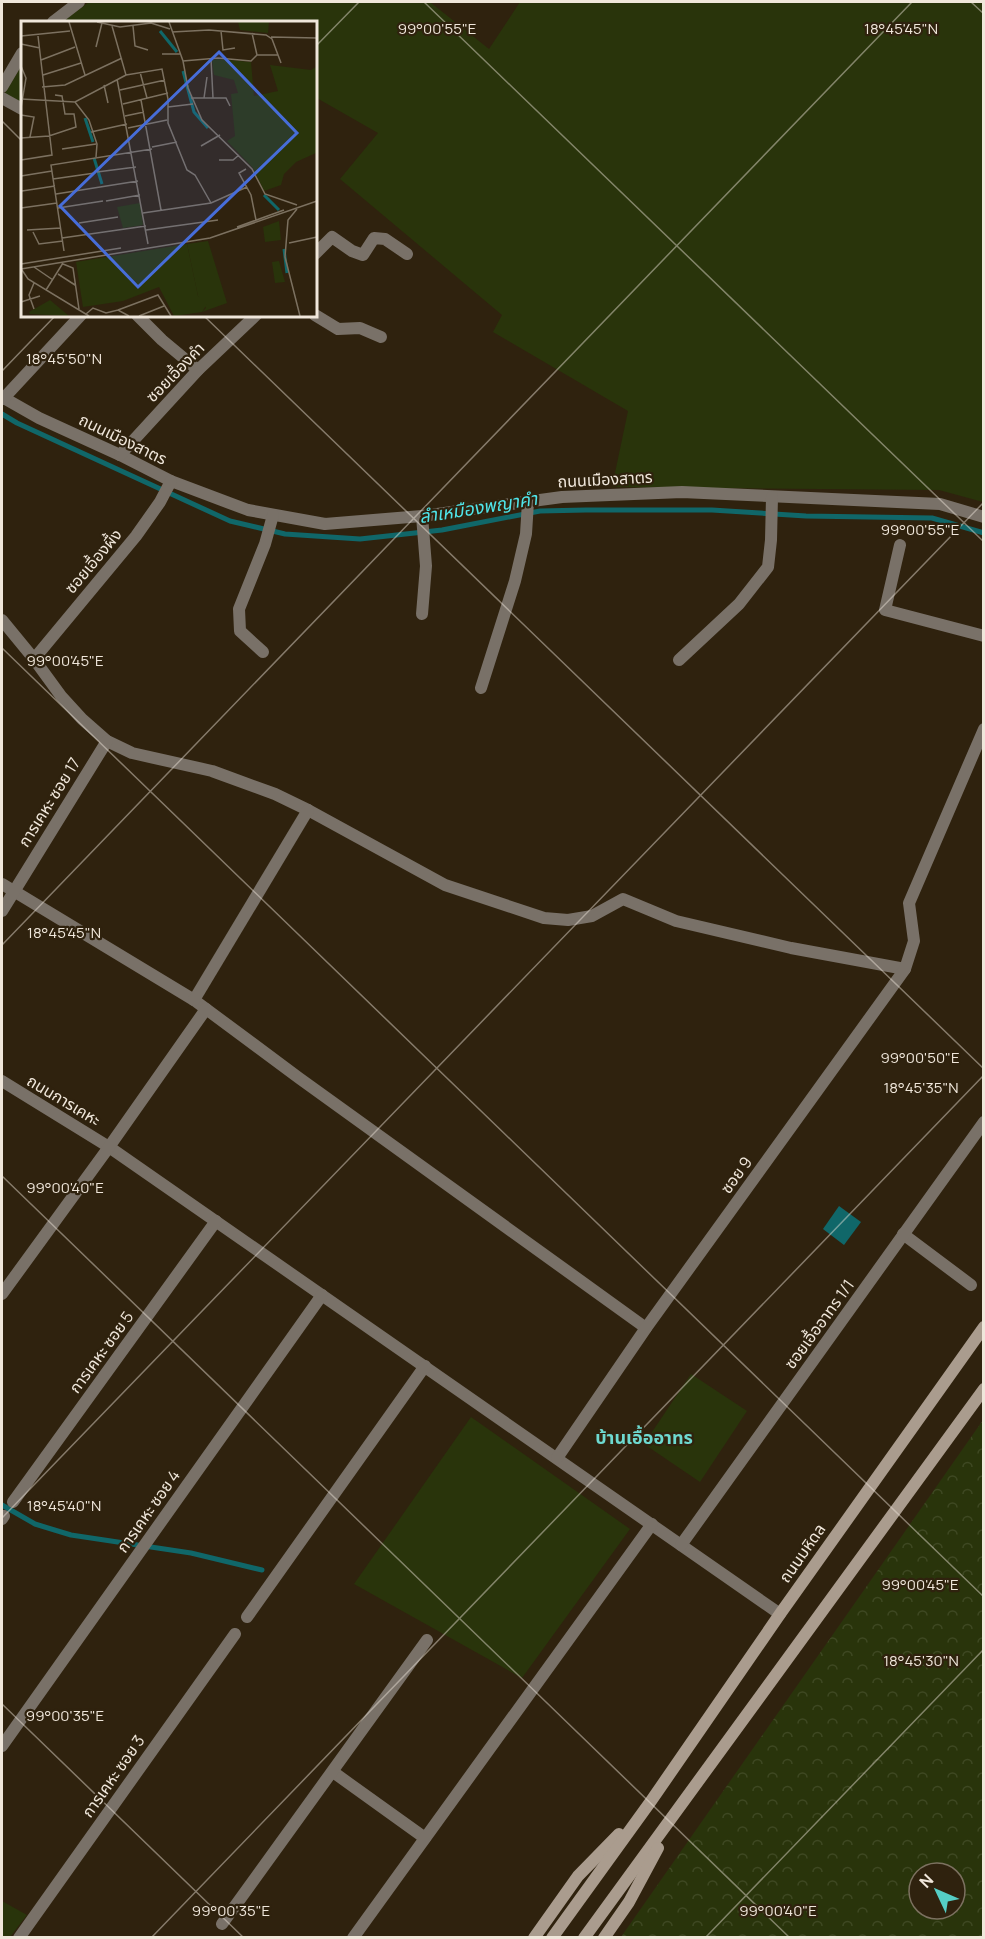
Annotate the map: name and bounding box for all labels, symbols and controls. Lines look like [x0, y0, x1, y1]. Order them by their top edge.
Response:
text: 99°00'55"E [398, 18, 476, 39]
text: 18°45'45"N [864, 18, 938, 39]
inset map [21, 21, 316, 316]
street label: ซอยเอื้องคำ [141, 337, 209, 407]
text: 18°45'50"N [26, 348, 102, 369]
street label: ถนนเมืองสาตร [75, 408, 171, 470]
street label: ถนนเมืองสาตร [557, 466, 653, 492]
water label: ลำเหมืองพญาคำ [417, 486, 539, 528]
text: 99°00'55"E [881, 519, 959, 540]
street label: ซอยเอื้องผื้ง [59, 524, 127, 598]
text: 99°00'45"E [26, 650, 104, 671]
street label: การเคหะ ซอย 17 [13, 753, 85, 851]
text: 18°45'45"N [27, 922, 101, 943]
text: 99°00'50"E [880, 1047, 960, 1068]
street label: ถนนการเคหะ [23, 1069, 105, 1131]
text: 18°45'35"N [883, 1077, 959, 1098]
street label: ซอย 9 [715, 1152, 757, 1198]
text: 99°00'40"E [26, 1177, 104, 1198]
street label: ซอยเอื้ออาทร 1/1 [779, 1275, 859, 1373]
street label: การเคหะ ซอย 5 [64, 1307, 138, 1397]
district label: บ้านเอื้ออาทร [595, 1425, 693, 1449]
street label: การเคหะ ซอย 4 [111, 1465, 185, 1557]
text: 18°45'40"N [27, 1495, 101, 1516]
street label: ถนนมหิดล [774, 1519, 830, 1587]
text: 99°00'45"E [881, 1574, 959, 1595]
text: 18°45'30"N [883, 1650, 959, 1671]
text: 99°00'35"E [26, 1705, 104, 1726]
street label: การเคหะ ซอย 3 [76, 1730, 150, 1822]
north arrow [907, 1861, 967, 1921]
text: N [914, 1869, 938, 1892]
text: 99°00'35"E [192, 1900, 270, 1921]
text: 99°00'40"E [739, 1900, 817, 1921]

